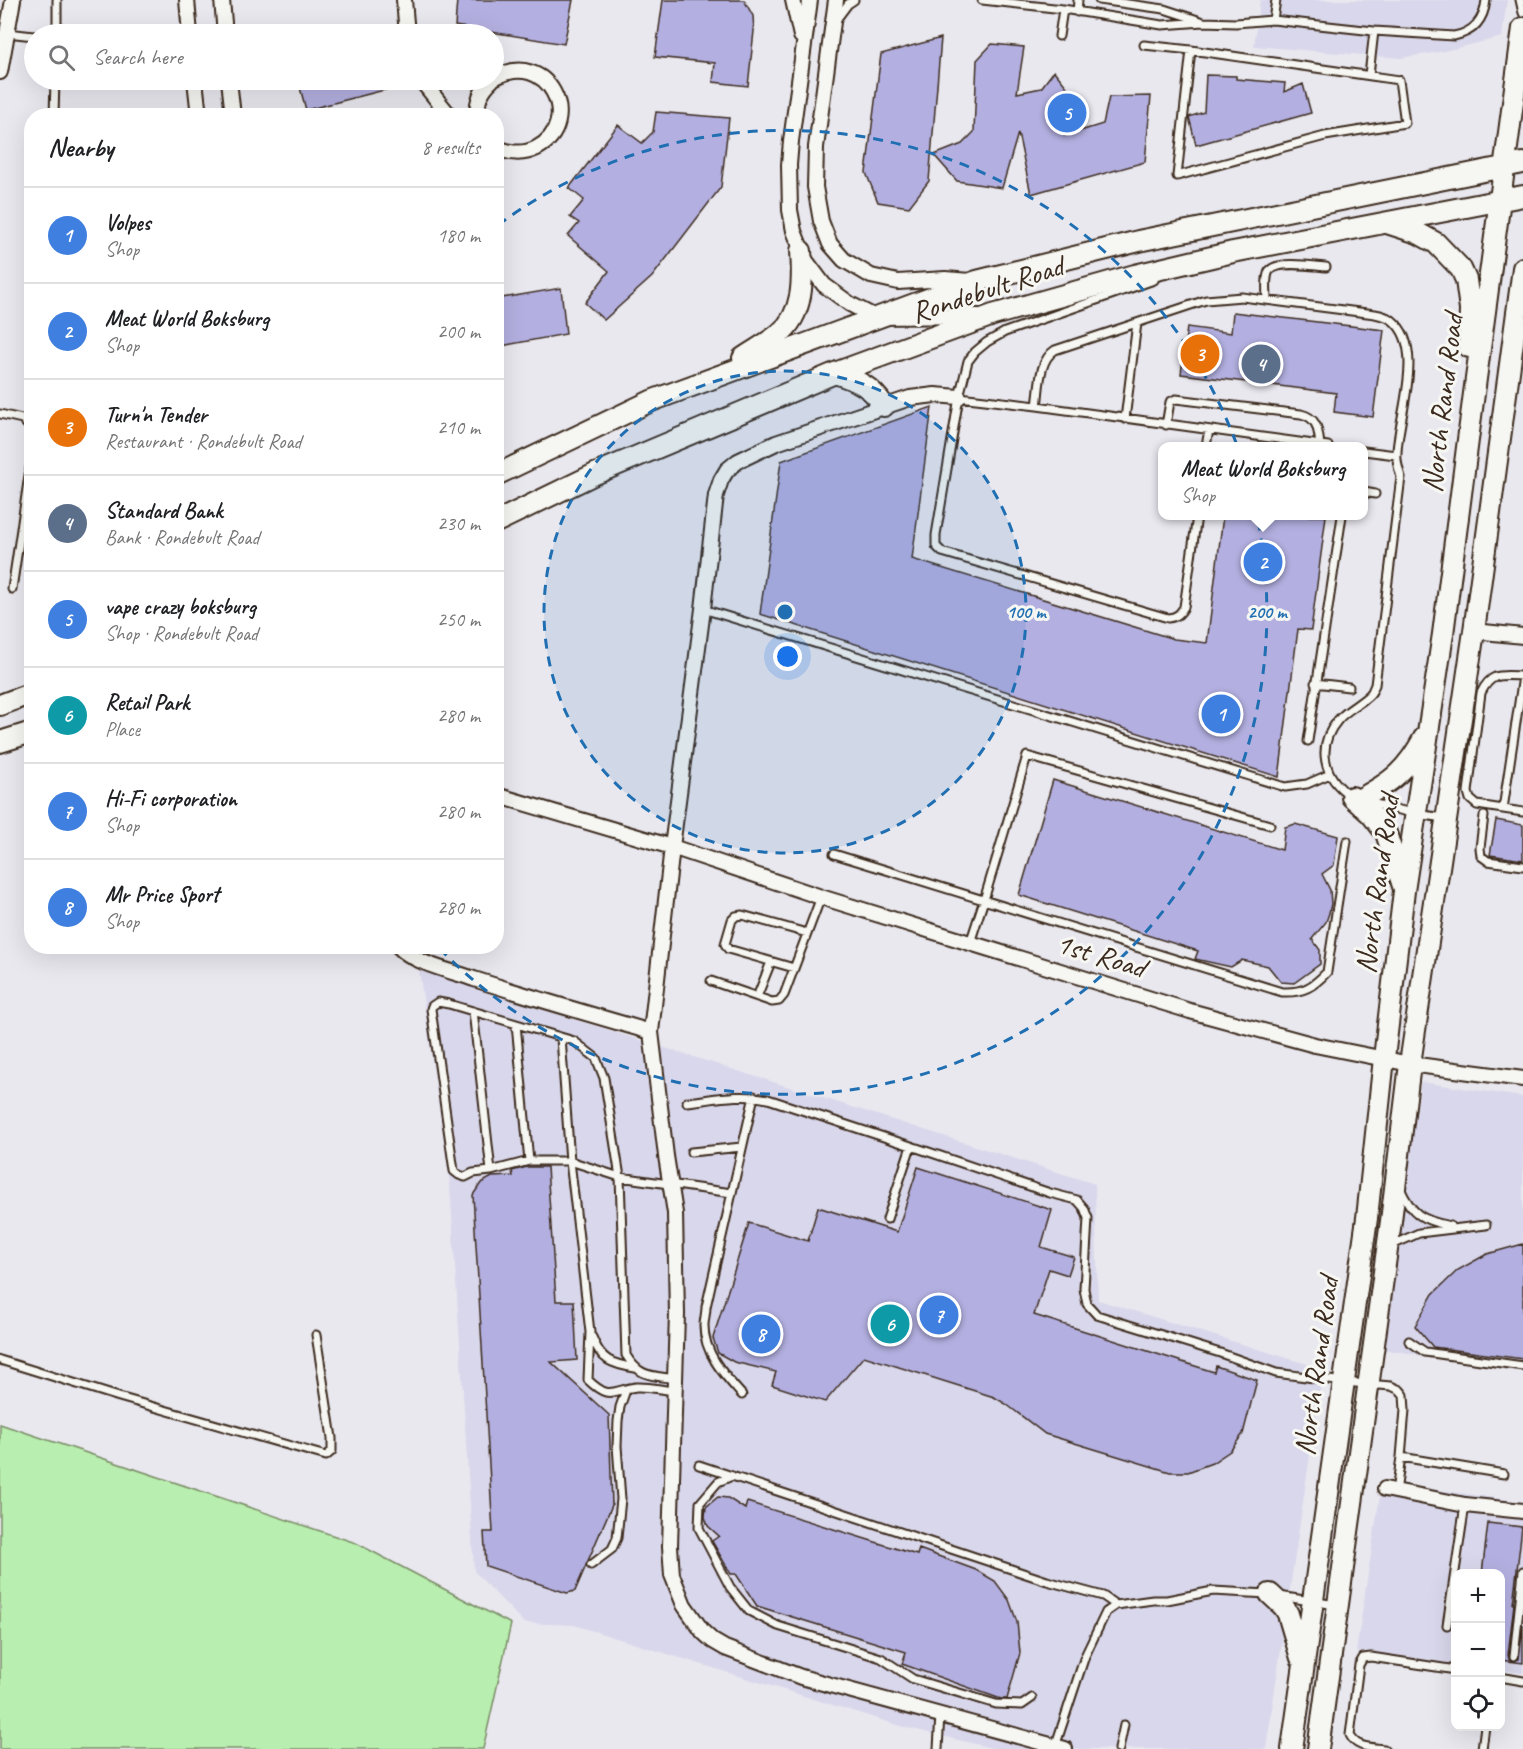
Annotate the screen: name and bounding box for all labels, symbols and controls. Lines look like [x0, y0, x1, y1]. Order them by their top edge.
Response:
search box [24, 24, 504, 90]
icon: search [45, 41, 78, 74]
text: Search here [93, 43, 183, 71]
pin: 5 [1048, 90, 1086, 136]
text: Nearby [48, 131, 113, 164]
text: 8 results [421, 135, 480, 160]
text: Volpes [105, 209, 150, 237]
text: 1 [63, 223, 72, 248]
text: 180 m [437, 223, 480, 248]
text: Shop [105, 237, 139, 262]
street label: Rondebult Road [906, 245, 1072, 331]
text: Meat World Boksburg [105, 305, 269, 333]
street label: North Rand Road [1412, 307, 1472, 495]
text: 2 [63, 319, 72, 344]
text: 200 m [437, 319, 480, 344]
pin: 3 [1180, 332, 1220, 376]
text: Shop [105, 333, 139, 358]
pin: 4 [1242, 342, 1280, 386]
text: Turn'n Tender [105, 401, 207, 429]
text: 3 [63, 415, 72, 440]
text: 210 m [437, 415, 480, 440]
text: Restaurant · Rondebult Road [105, 429, 301, 454]
popup [1158, 442, 1368, 520]
text: Meat World Boksburg [1181, 455, 1345, 483]
text: Shop [1181, 483, 1215, 508]
text: Standard Bank [105, 497, 223, 525]
text: 4 [63, 511, 72, 536]
text: 230 m [437, 511, 480, 536]
text: Bank · Rondebult Road [105, 525, 259, 550]
pin: 2 [1244, 540, 1282, 584]
text: vape crazy boksburg [105, 593, 256, 621]
text: 100 m [1007, 601, 1047, 623]
text: 200 m [1248, 601, 1288, 623]
centre of rings [775, 602, 795, 622]
text: 5 [63, 607, 72, 632]
text: 250 m [437, 607, 480, 632]
text: Shop · Rondebult Road [105, 621, 258, 646]
your location [773, 642, 802, 671]
text: Retail Park [105, 689, 189, 717]
pin: 1 [1202, 692, 1240, 736]
text: 6 [63, 703, 72, 728]
text: 280 m [437, 703, 480, 728]
text: Place [105, 717, 140, 742]
text: Hi-Fi corporation [105, 785, 237, 813]
street label: North Rand Road [1346, 788, 1409, 976]
text: 7 [63, 799, 72, 824]
text: 280 m [437, 799, 480, 824]
text: Shop [105, 813, 139, 838]
text: Mr Price Sport [105, 881, 219, 909]
text: 8 [63, 895, 72, 920]
text: 280 m [437, 895, 480, 920]
text: Shop [105, 909, 139, 934]
street label: 1st Road [1052, 924, 1154, 988]
street label: North Rand Road [1285, 1270, 1348, 1458]
pin: 7 [920, 1292, 958, 1338]
pin: 6 [870, 1302, 910, 1346]
pin: 8 [742, 1312, 780, 1356]
map controls [1451, 1569, 1505, 1731]
button: + [1451, 1569, 1505, 1623]
button: − [1451, 1623, 1505, 1677]
button: locate [1451, 1677, 1505, 1731]

